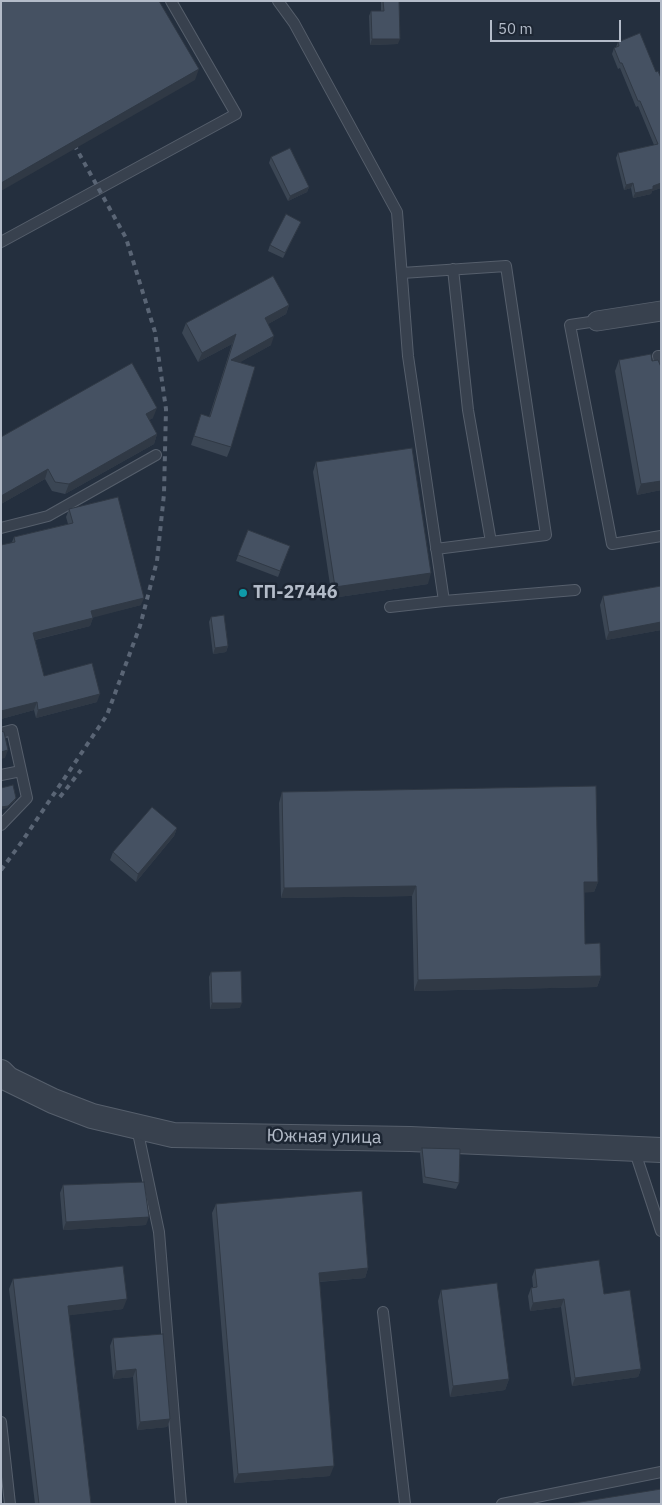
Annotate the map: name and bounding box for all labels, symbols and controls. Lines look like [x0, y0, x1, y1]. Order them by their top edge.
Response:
scale bar [492, 10, 623, 42]
text: 50 m [498, 19, 533, 38]
place label: ТП-27446 [253, 582, 338, 604]
marker: ТП-27446 [237, 587, 249, 599]
street label: Южная улица [266, 1125, 382, 1149]

